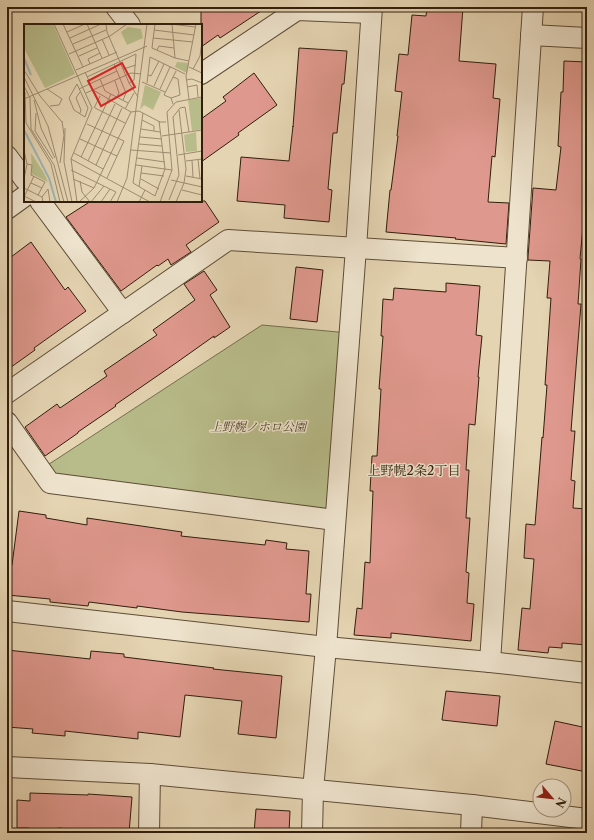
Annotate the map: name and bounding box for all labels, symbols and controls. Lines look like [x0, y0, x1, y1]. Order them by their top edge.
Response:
inset map [24, 24, 202, 202]
park label: 上野幌ノホロ公園 [210, 419, 308, 434]
district label: 上野幌2条2丁目 [368, 462, 460, 478]
north arrow [532, 778, 572, 818]
text: N [552, 795, 569, 811]

